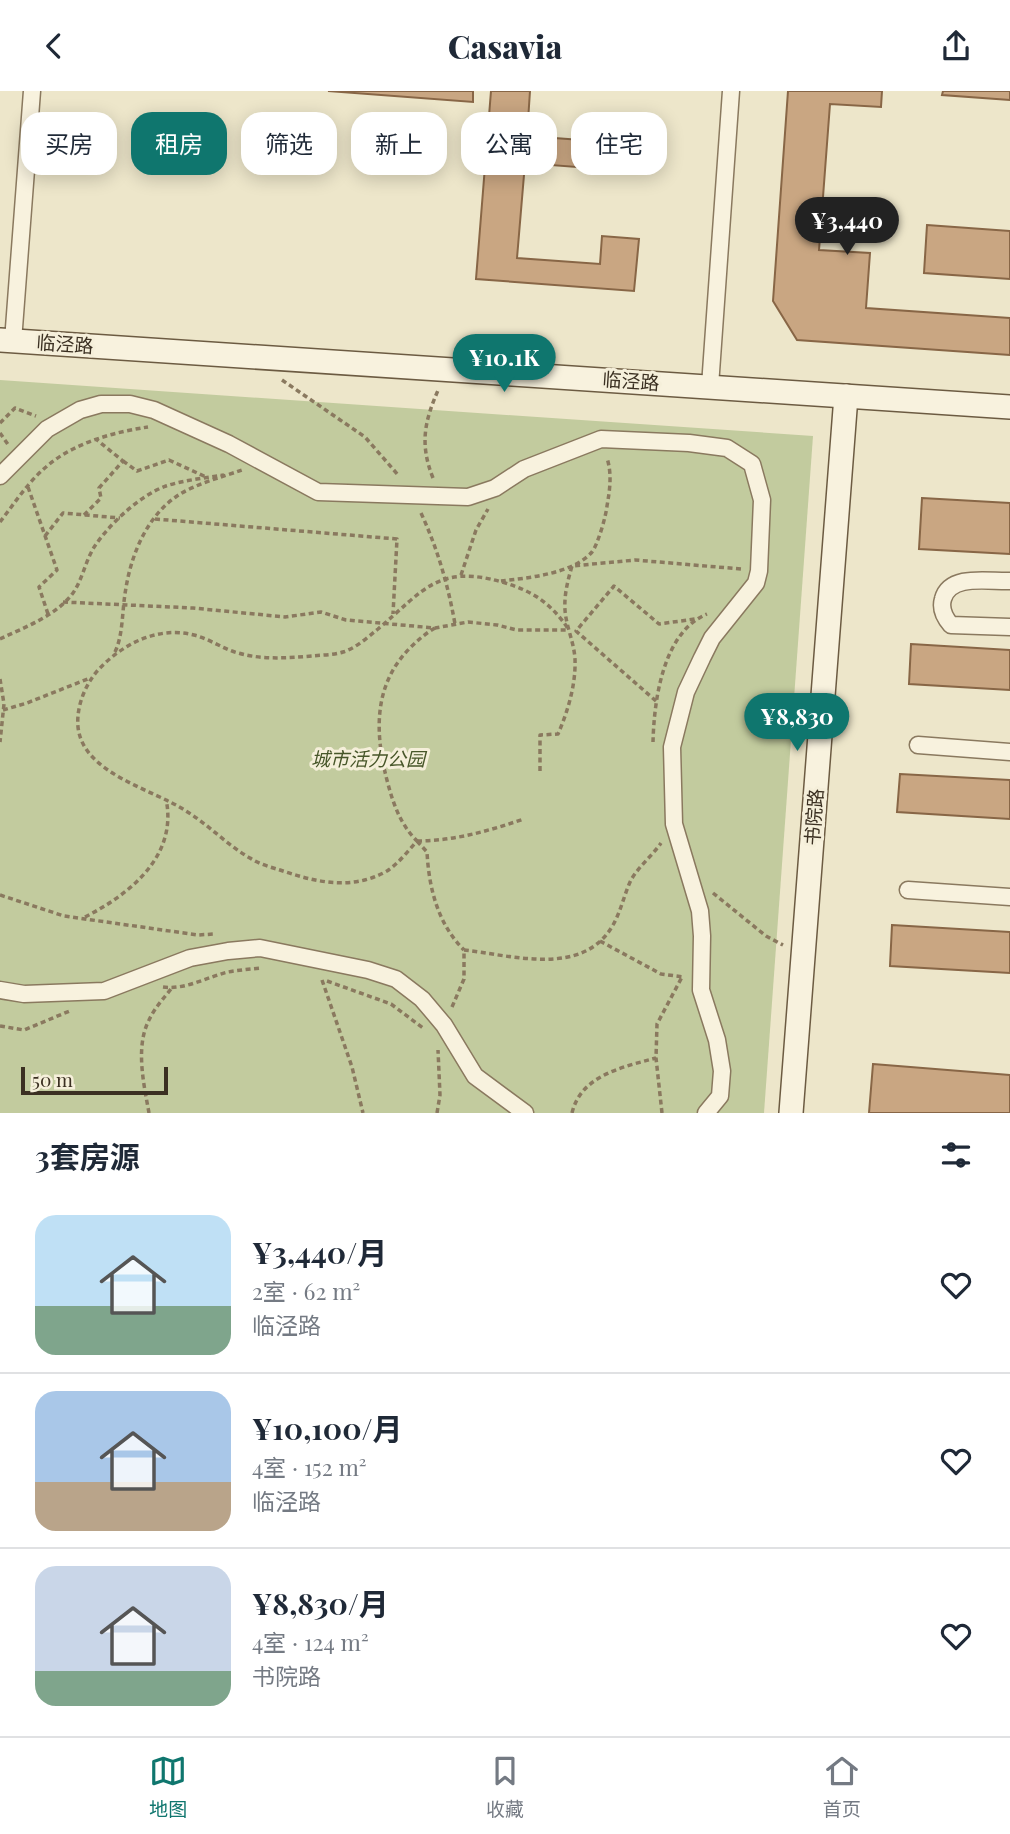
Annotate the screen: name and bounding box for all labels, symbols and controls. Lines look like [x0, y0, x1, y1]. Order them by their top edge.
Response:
text: Casavia [448, 24, 562, 67]
icon: back [35, 27, 73, 65]
icon: share [937, 27, 975, 65]
chip: 买房 [21, 112, 117, 175]
chip: 租房 [131, 112, 227, 175]
chip: 筛选 [241, 112, 337, 175]
chip: 新上 [351, 112, 447, 175]
chip: 公寓 [461, 112, 557, 175]
chip: 住宅 [571, 112, 667, 175]
pin: ¥3,440 [790, 197, 904, 257]
text: ¥3,440 [811, 204, 883, 235]
street label: 临泾路 [36, 328, 94, 358]
pin: ¥10.1K [447, 335, 561, 394]
text: ¥10.1K [469, 341, 539, 372]
street label: 临泾路 [602, 365, 660, 395]
pin: ¥8,830 [740, 693, 854, 753]
text: ¥8,830 [760, 700, 834, 731]
park label: 城市活力公园 [311, 745, 428, 771]
street label: 书院路 [798, 788, 828, 846]
scale bar [21, 1064, 168, 1096]
text: 50 m [32, 1066, 73, 1092]
text: 3套房源 [35, 1136, 140, 1176]
icon: filters [937, 1136, 975, 1174]
text: ¥3,440/月 [252, 1232, 387, 1272]
icon: home [91, 1243, 175, 1327]
icon: heart [937, 1266, 975, 1304]
text: 2室 · 62 m² [252, 1275, 360, 1306]
text: 临泾路 [252, 1309, 321, 1340]
text: ¥10,100/月 [252, 1408, 403, 1448]
icon: home [91, 1419, 175, 1503]
icon: heart [937, 1442, 975, 1480]
text: 4室 · 152 m² [252, 1451, 367, 1482]
text: 临泾路 [252, 1485, 321, 1516]
text: ¥8,830/月 [252, 1583, 389, 1623]
icon: home [91, 1594, 175, 1678]
icon: heart [937, 1617, 975, 1655]
text: 4室 · 124 m² [252, 1626, 369, 1657]
text: 书院路 [252, 1660, 321, 1691]
tab: 地图 [149, 1752, 187, 1821]
tab: 收藏 [486, 1752, 524, 1821]
tab: 首页 [823, 1752, 861, 1821]

